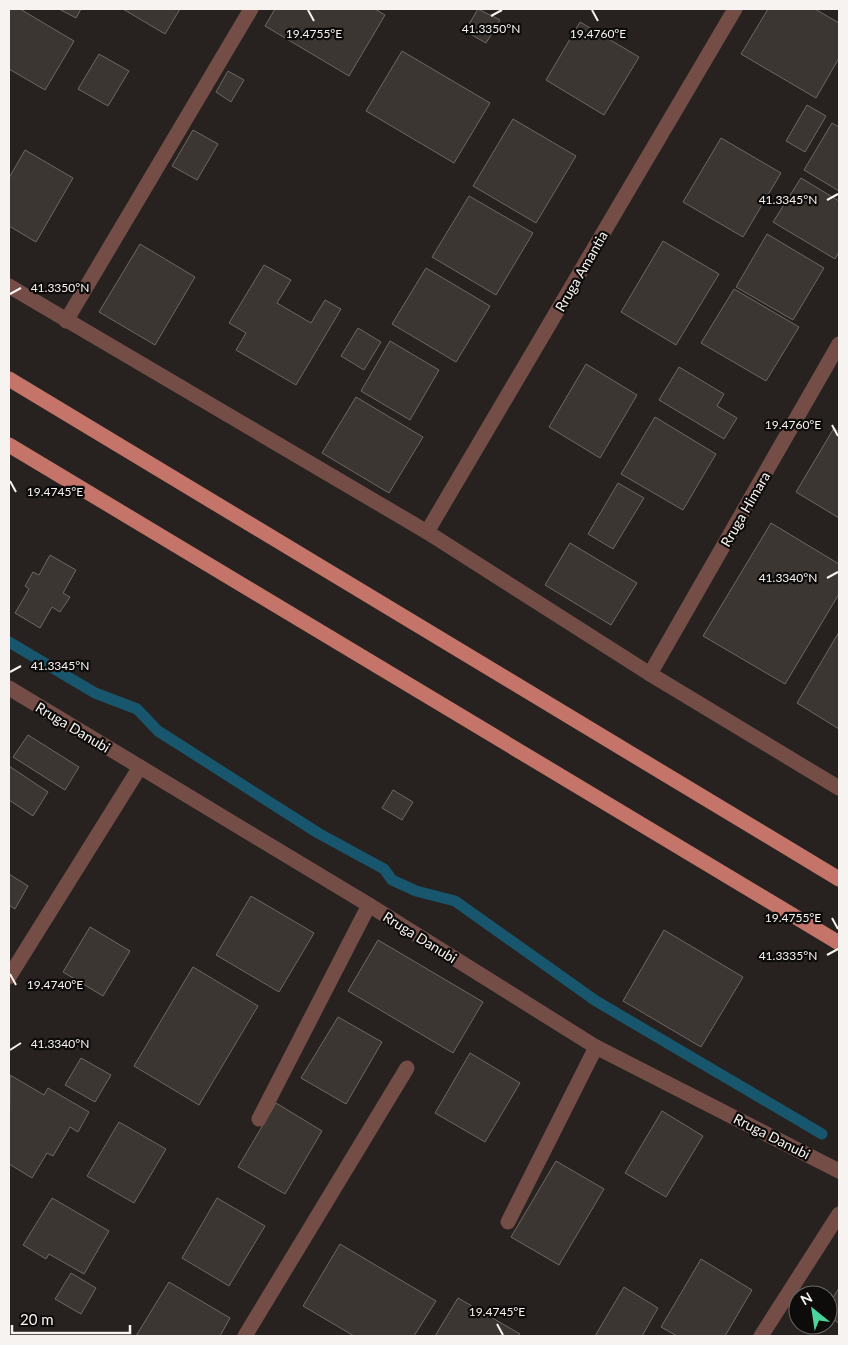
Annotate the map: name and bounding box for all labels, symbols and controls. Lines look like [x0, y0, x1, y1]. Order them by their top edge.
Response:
text: 41.3350°N [462, 21, 520, 36]
text: 19.4755°E [286, 26, 342, 41]
text: 19.4760°E [570, 26, 626, 41]
text: 41.3345°N [759, 192, 817, 207]
street label: Rruga Amantia [551, 228, 611, 314]
text: 41.3350°N [31, 280, 89, 295]
text: 19.4760°E [765, 417, 821, 432]
street label: Rruga Himara [717, 468, 773, 550]
text: 19.4745°E [27, 484, 83, 499]
text: 41.3340°N [759, 570, 817, 585]
text: 41.3345°N [31, 658, 89, 673]
street label: Rruga Danubi [33, 698, 113, 756]
street label: Rruga Danubi [380, 908, 460, 966]
text: 19.4755°E [765, 910, 821, 925]
text: 41.3335°N [759, 948, 817, 963]
text: 19.4740°E [27, 977, 83, 992]
text: 41.3340°N [31, 1036, 89, 1051]
street label: Rruga Danubi [731, 1109, 813, 1163]
north arrow [788, 1285, 838, 1335]
text: N [797, 1288, 815, 1308]
scale bar [12, 1302, 130, 1334]
text: 19.4745°E [469, 1304, 525, 1319]
text: 20 m [20, 1310, 54, 1328]

